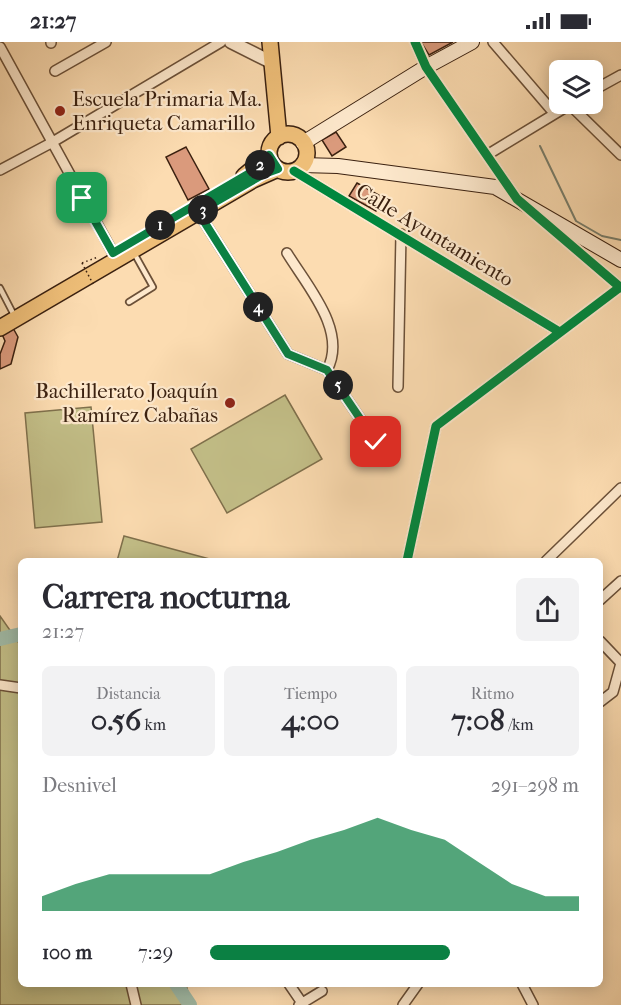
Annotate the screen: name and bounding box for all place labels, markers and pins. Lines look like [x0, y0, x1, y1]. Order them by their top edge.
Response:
place label: Escuela Primaria Ma. Enriqueta Camarillo [72, 87, 261, 135]
marker: Escuela Primaria Ma. Enriqueta Camarillo [53, 104, 67, 118]
pin: 2 [245, 150, 275, 180]
pin [56, 172, 107, 223]
pin: 3 [188, 195, 218, 225]
pin: 1 [145, 210, 175, 240]
pin: 4 [243, 292, 273, 322]
pin: 5 [323, 370, 353, 400]
place label: Bachillerato Joaquín Ramírez Cabañas [35, 379, 218, 427]
marker: Bachillerato Joaquín Ramírez Cabañas [223, 396, 237, 410]
pin [350, 416, 401, 467]

